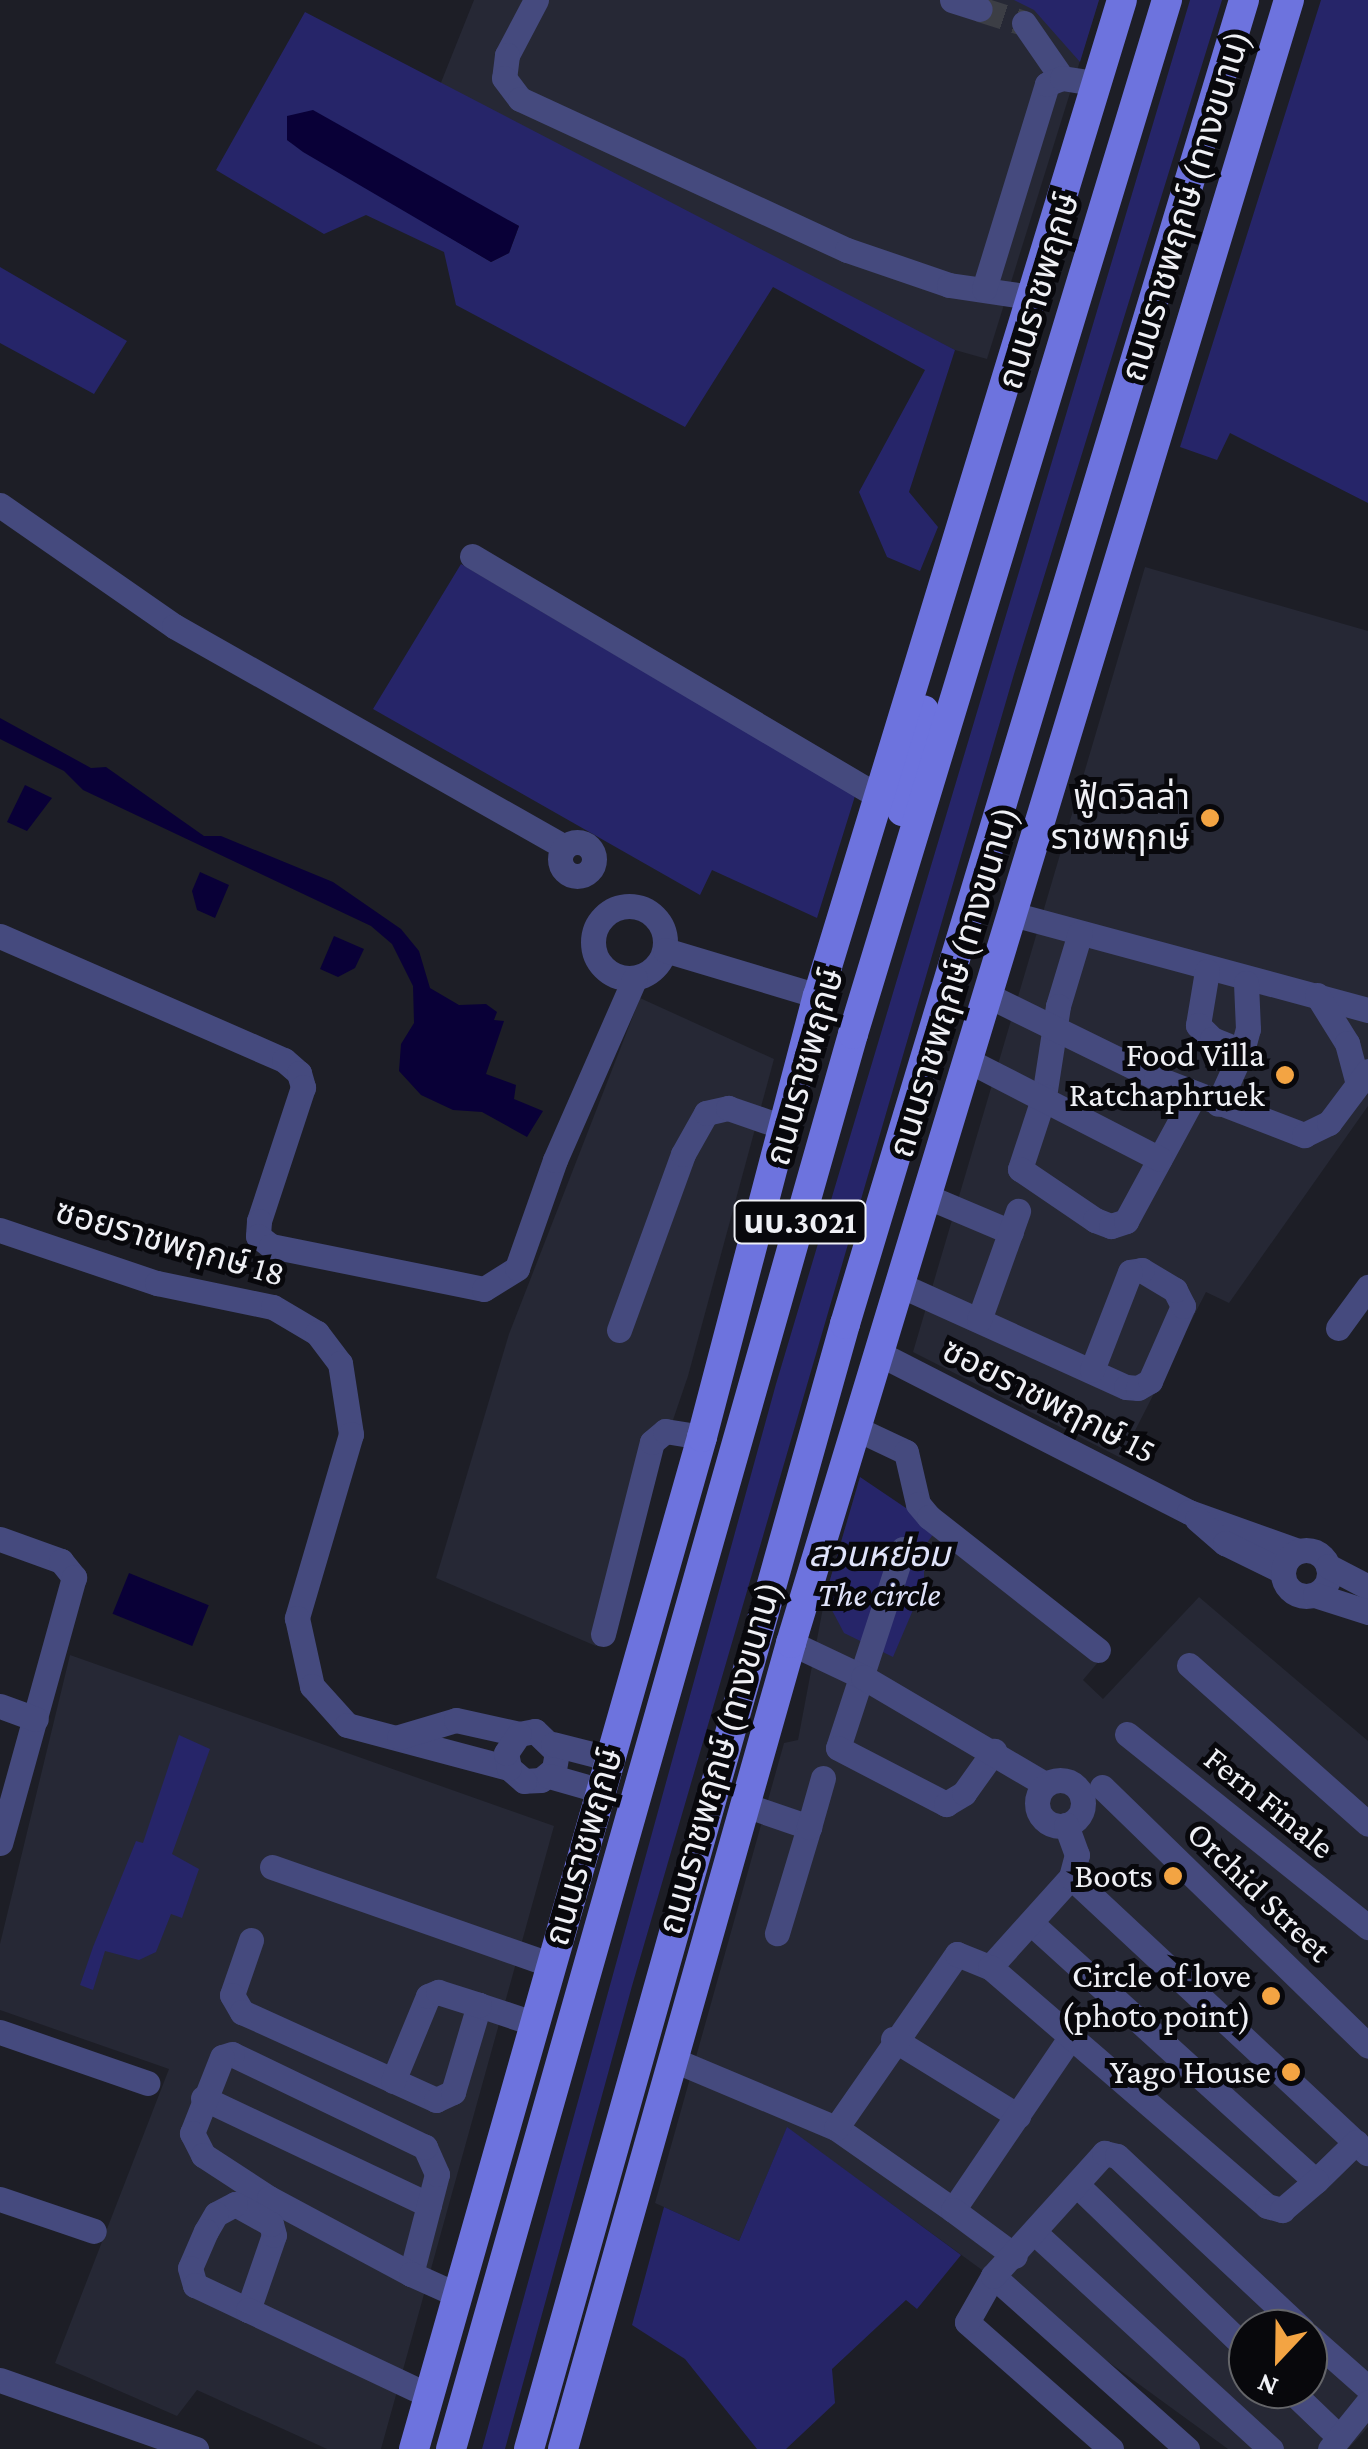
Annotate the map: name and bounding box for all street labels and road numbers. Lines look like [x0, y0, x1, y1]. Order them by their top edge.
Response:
street label: ถนนราชพฤกษ์ (ทางขนาน) [1113, 25, 1259, 387]
street label: ถนนราชพฤกษ์ [989, 188, 1089, 394]
street label: ถนนราชพฤกษ์ (ทางขนาน) [881, 801, 1027, 1163]
street label: ถนนราชพฤกษ์ [757, 963, 853, 1171]
street label: ซอยราชพฤกษ์ 18 [50, 1190, 290, 1296]
road number: นบ.3021 [732, 1195, 868, 1249]
street label: ซอยราชพฤกษ์ 15 [935, 1329, 1163, 1473]
street label: ถนนราชพฤกษ์ (ทางขนาน) [649, 1577, 791, 1939]
street label: Fern Finale [1195, 1738, 1343, 1868]
street label: ถนนราชพฤกษ์ [536, 1743, 632, 1951]
street label: Orchid Street [1178, 1813, 1340, 1971]

